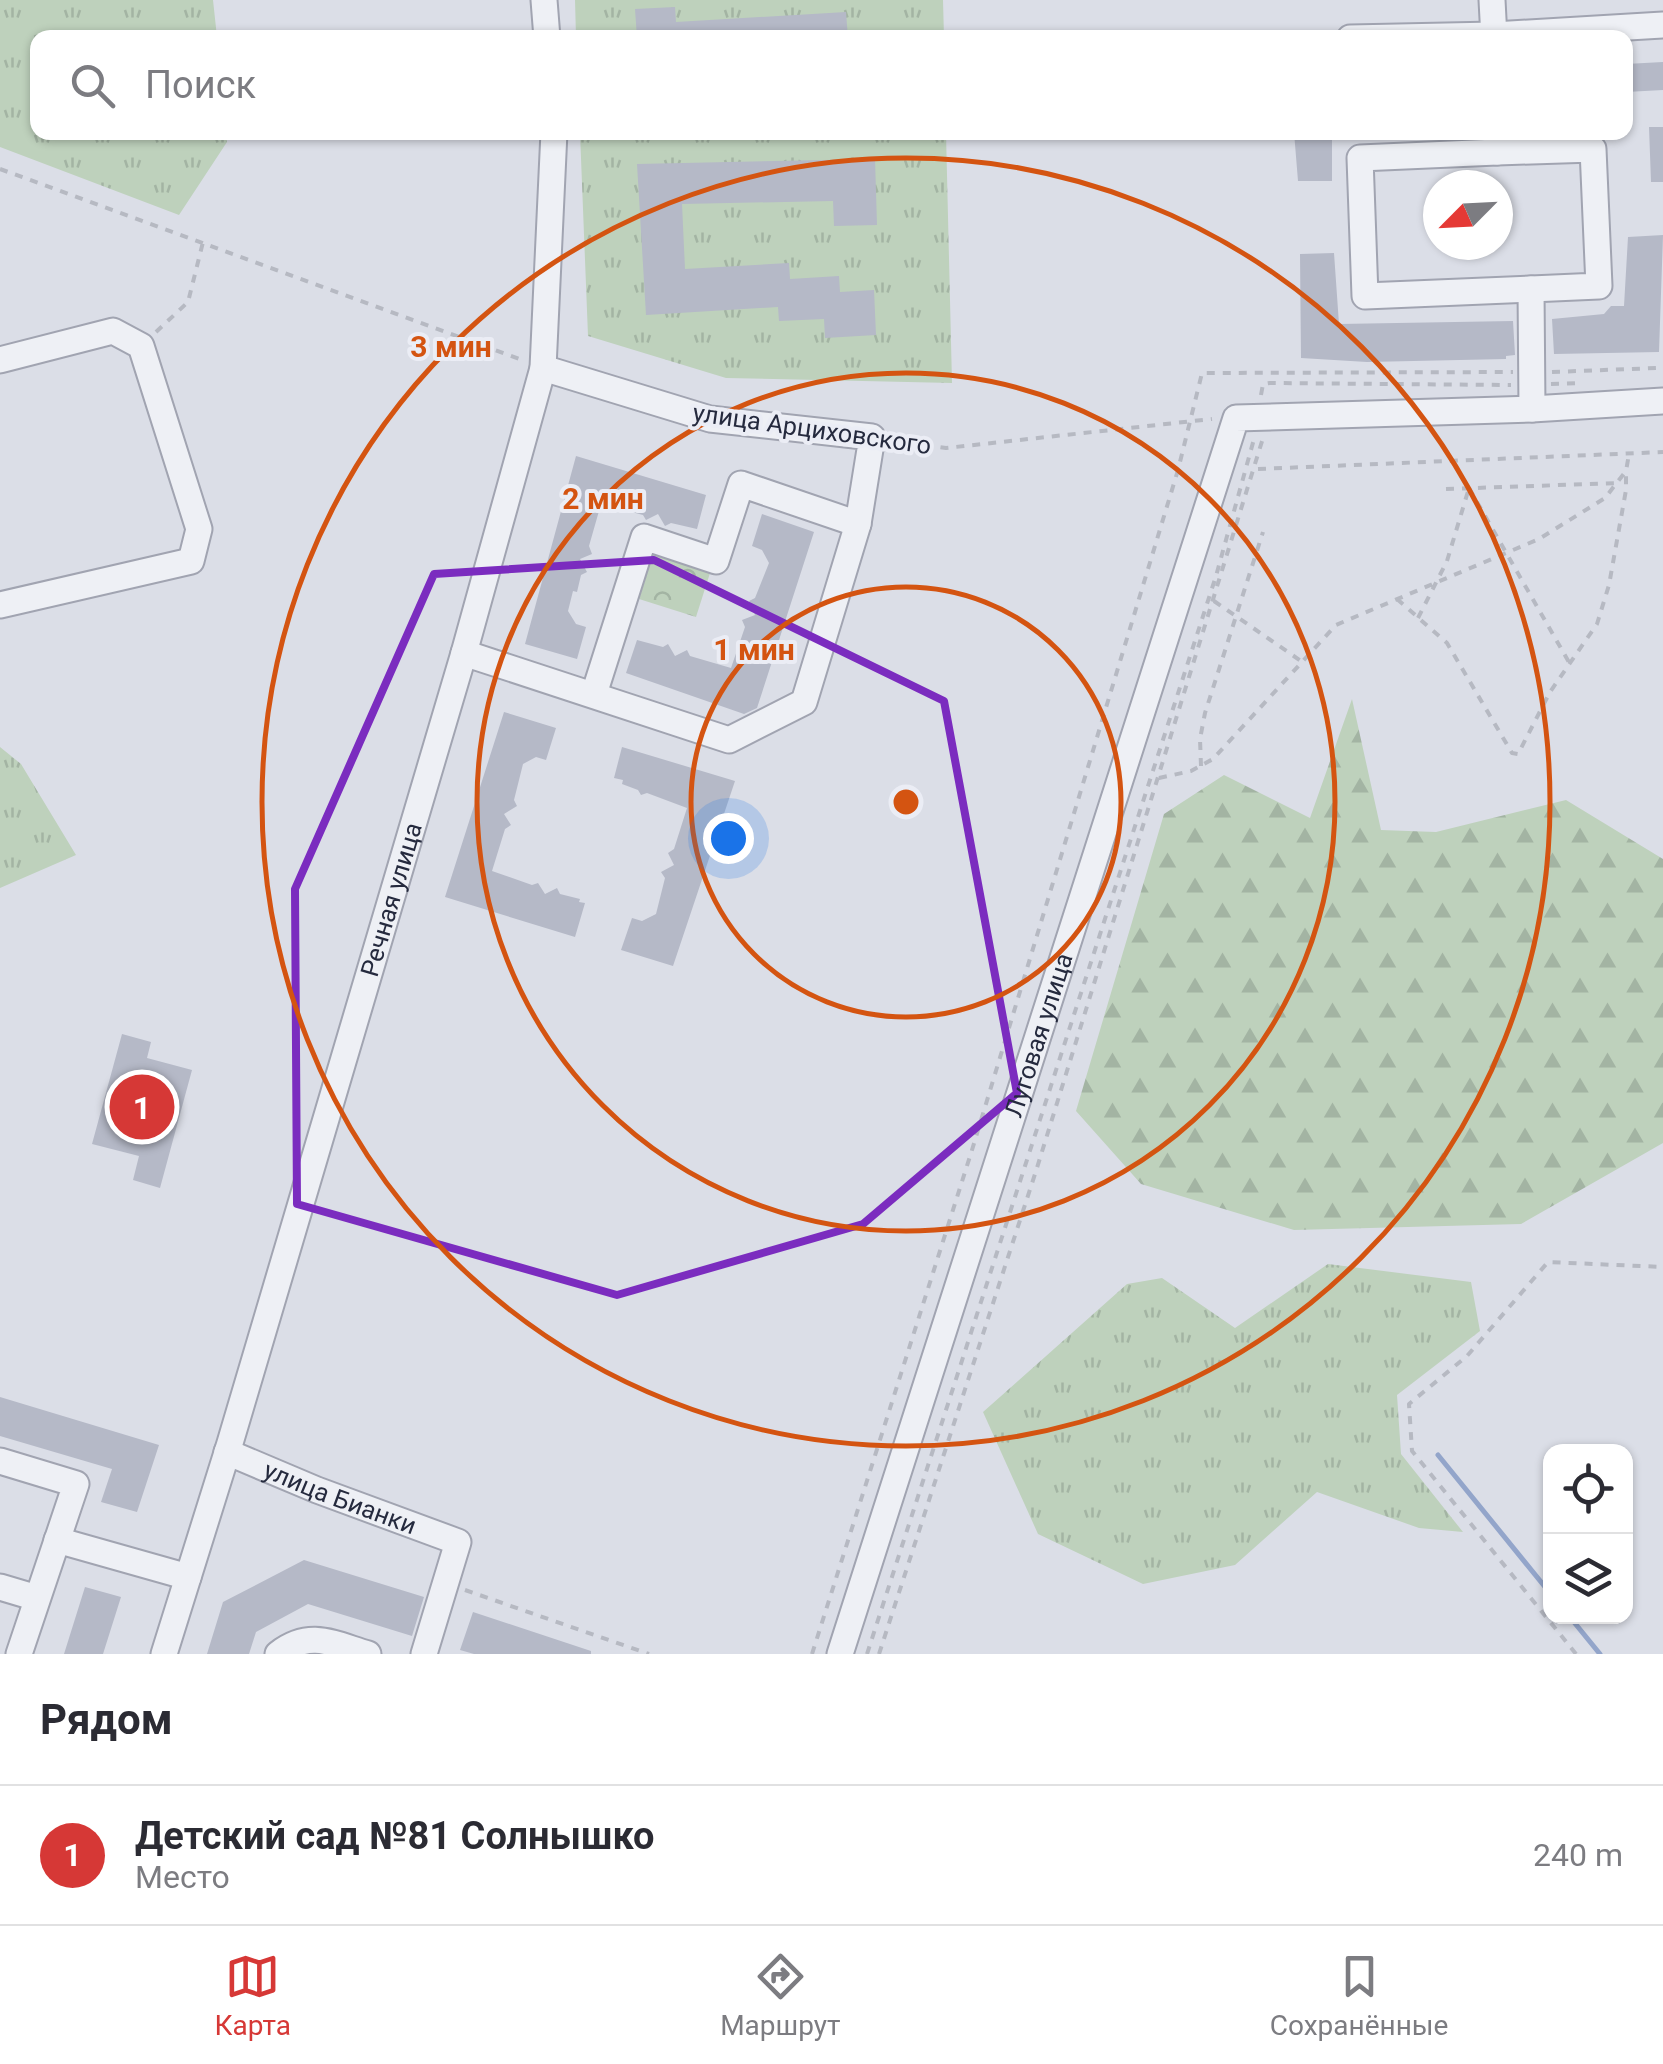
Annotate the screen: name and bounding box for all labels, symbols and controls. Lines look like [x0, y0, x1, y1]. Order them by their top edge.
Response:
search box [30, 30, 1633, 140]
icon: search [65, 58, 120, 113]
text: Поиск [145, 63, 256, 107]
north arrow [1423, 170, 1513, 260]
text: 3 мин [410, 329, 492, 364]
street label: улица Арциховского [691, 398, 933, 460]
text: 2 мин [562, 481, 644, 516]
text: 1 мин [713, 632, 795, 667]
centre of rings [888, 784, 924, 820]
your location [703, 813, 754, 864]
street label: Речная улица [355, 819, 428, 980]
street label: Луговая улица [998, 949, 1078, 1121]
pin: 1 [110, 1070, 174, 1144]
map controls [1543, 1444, 1633, 1624]
button: locate [1543, 1444, 1633, 1534]
street label: улица Бианки [260, 1455, 420, 1540]
button: layers [1543, 1534, 1633, 1624]
text: Рядом [40, 1695, 173, 1744]
text: Детский сад №81 Солнышко [135, 1814, 654, 1858]
text: 1 [63, 1836, 82, 1874]
text: 240 m [1533, 1836, 1623, 1874]
text: Место [135, 1858, 230, 1896]
tab: Карта [215, 1949, 291, 2042]
tab: Маршрут [720, 1949, 841, 2042]
tab: Сохранённые [1270, 1949, 1448, 2042]

